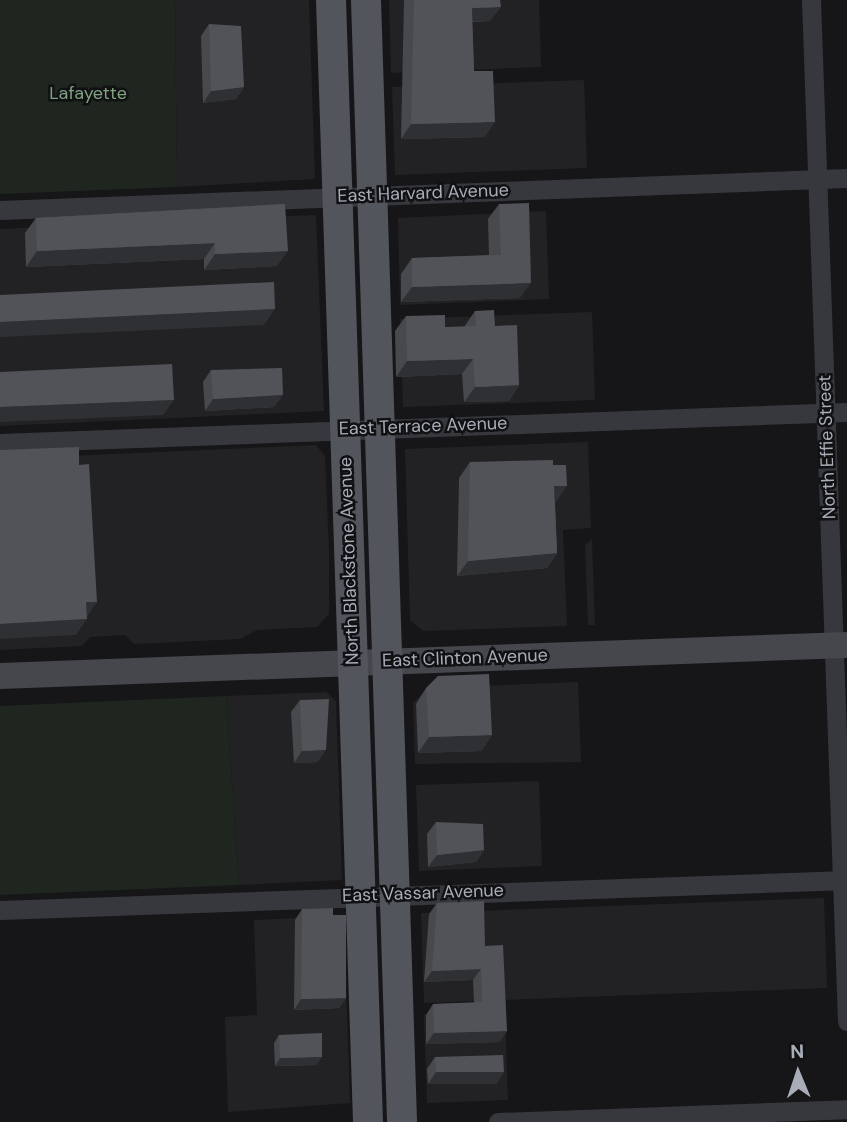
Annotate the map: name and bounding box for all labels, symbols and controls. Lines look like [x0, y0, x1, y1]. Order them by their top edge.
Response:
park label: Lafayette [49, 82, 127, 104]
street label: East Harvard Avenue [337, 179, 509, 207]
street label: North Effie Street [814, 374, 840, 520]
street label: East Terrace Avenue [338, 412, 508, 440]
street label: North Blackstone Avenue [335, 457, 363, 665]
street label: East Clinton Avenue [382, 644, 548, 672]
street label: East Vassar Avenue [342, 879, 504, 907]
north arrow [763, 1038, 833, 1108]
text: N [790, 1039, 805, 1064]

